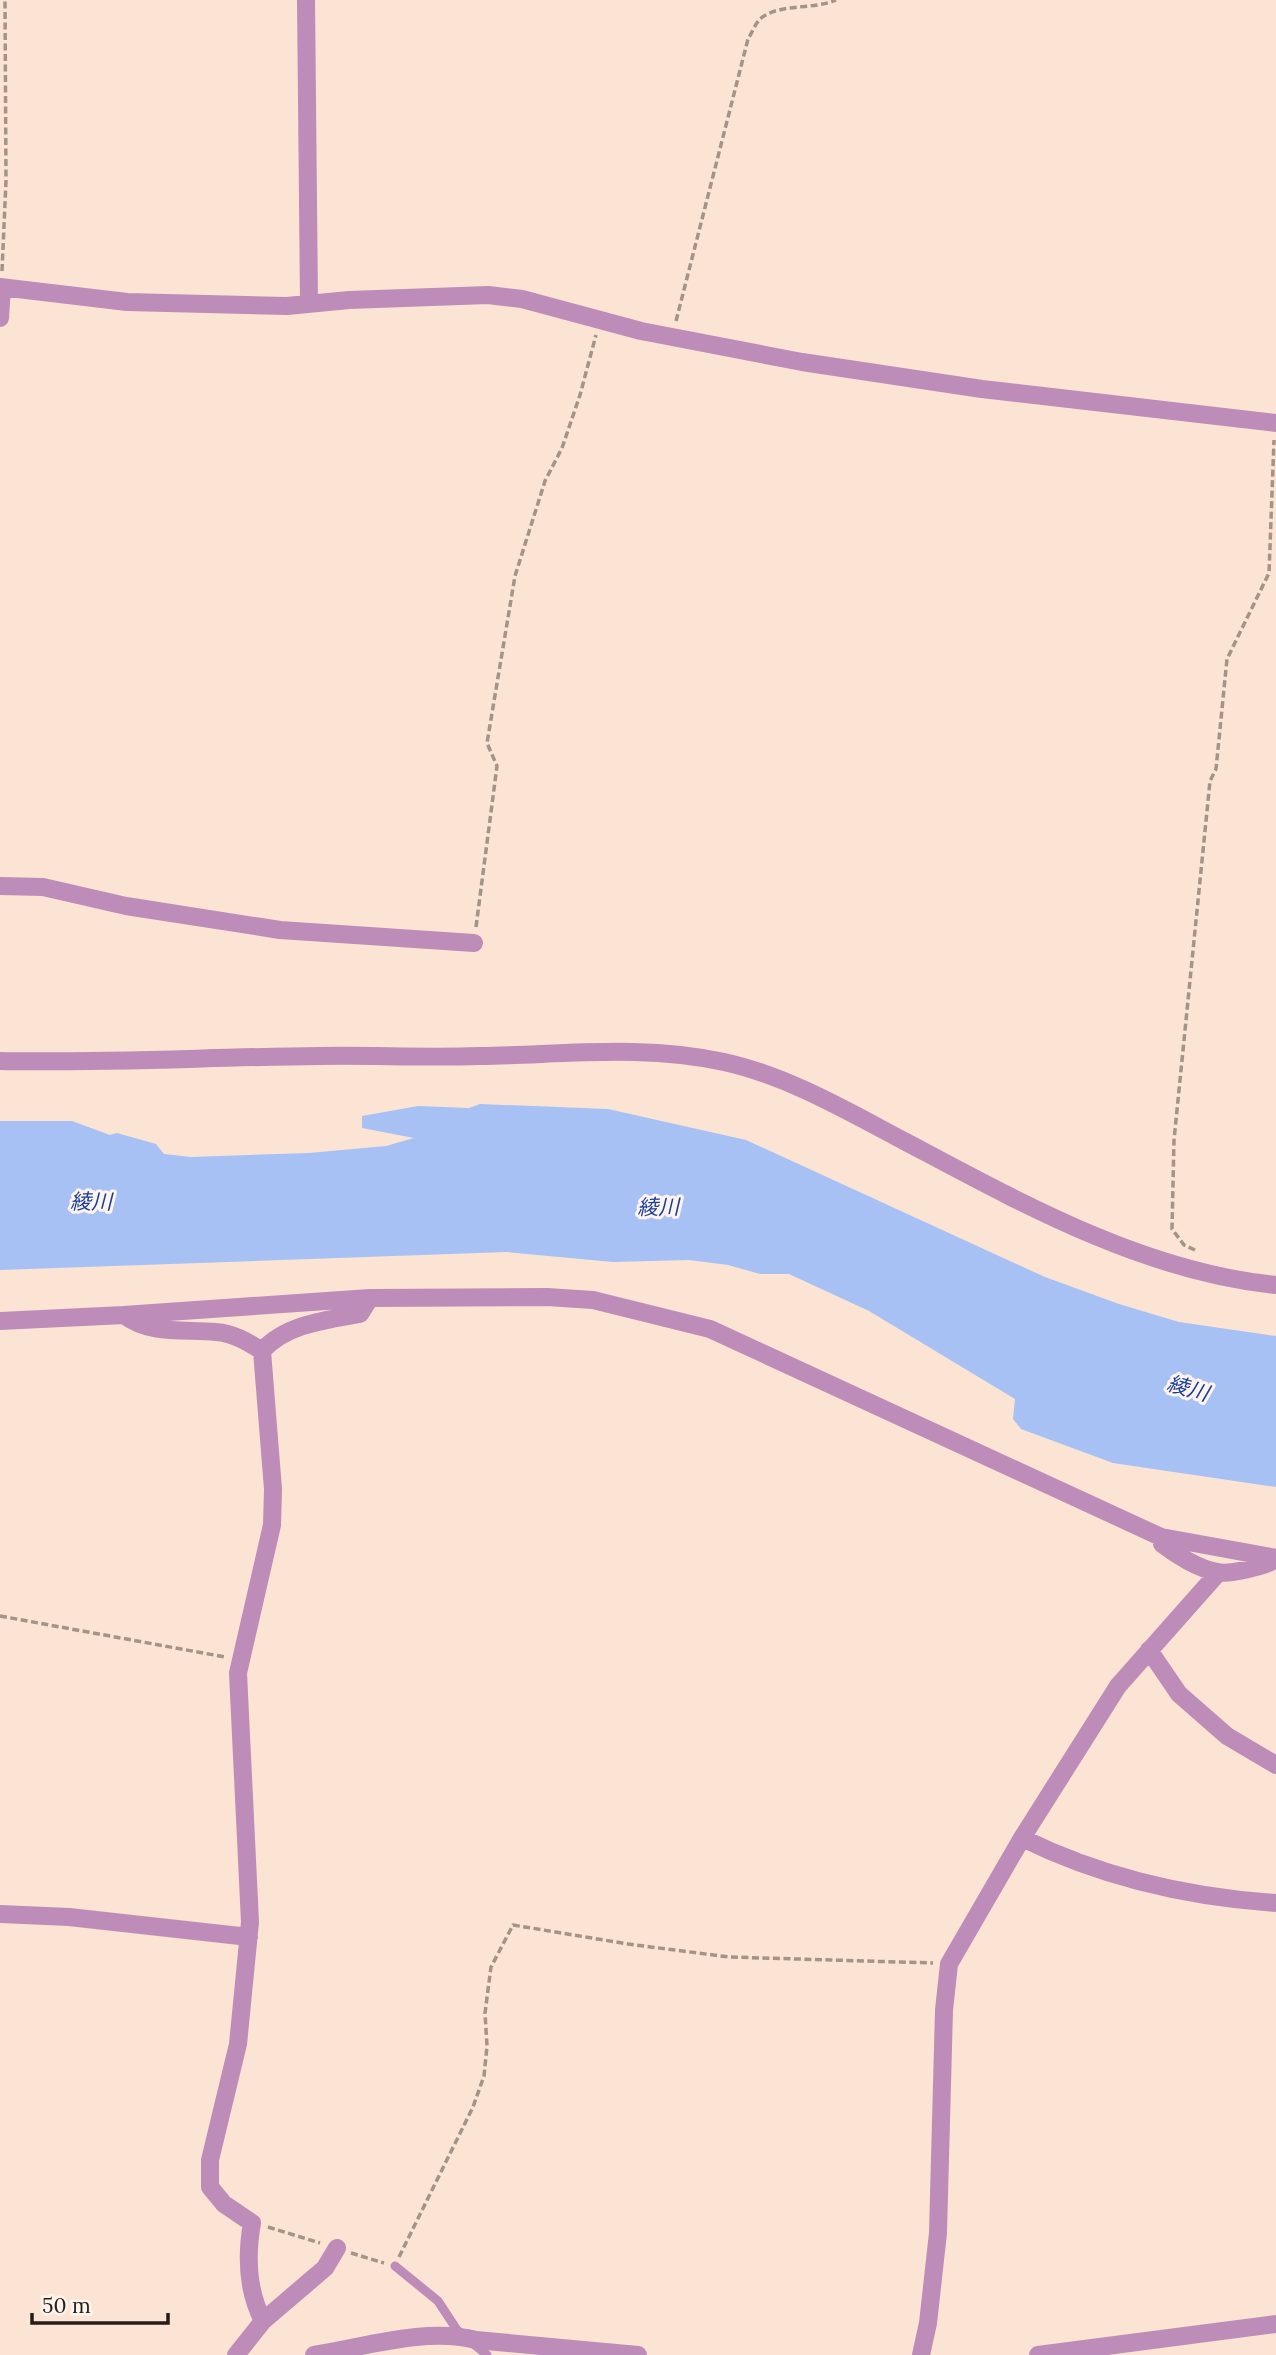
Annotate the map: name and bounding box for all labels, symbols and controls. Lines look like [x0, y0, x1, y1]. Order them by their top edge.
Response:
water label: 綾川 [70, 1188, 114, 1215]
water label: 綾川 [637, 1193, 681, 1221]
water label: 綾川 [1164, 1369, 1214, 1407]
scale bar [32, 2282, 168, 2326]
text: 50 m [42, 2292, 91, 2319]

